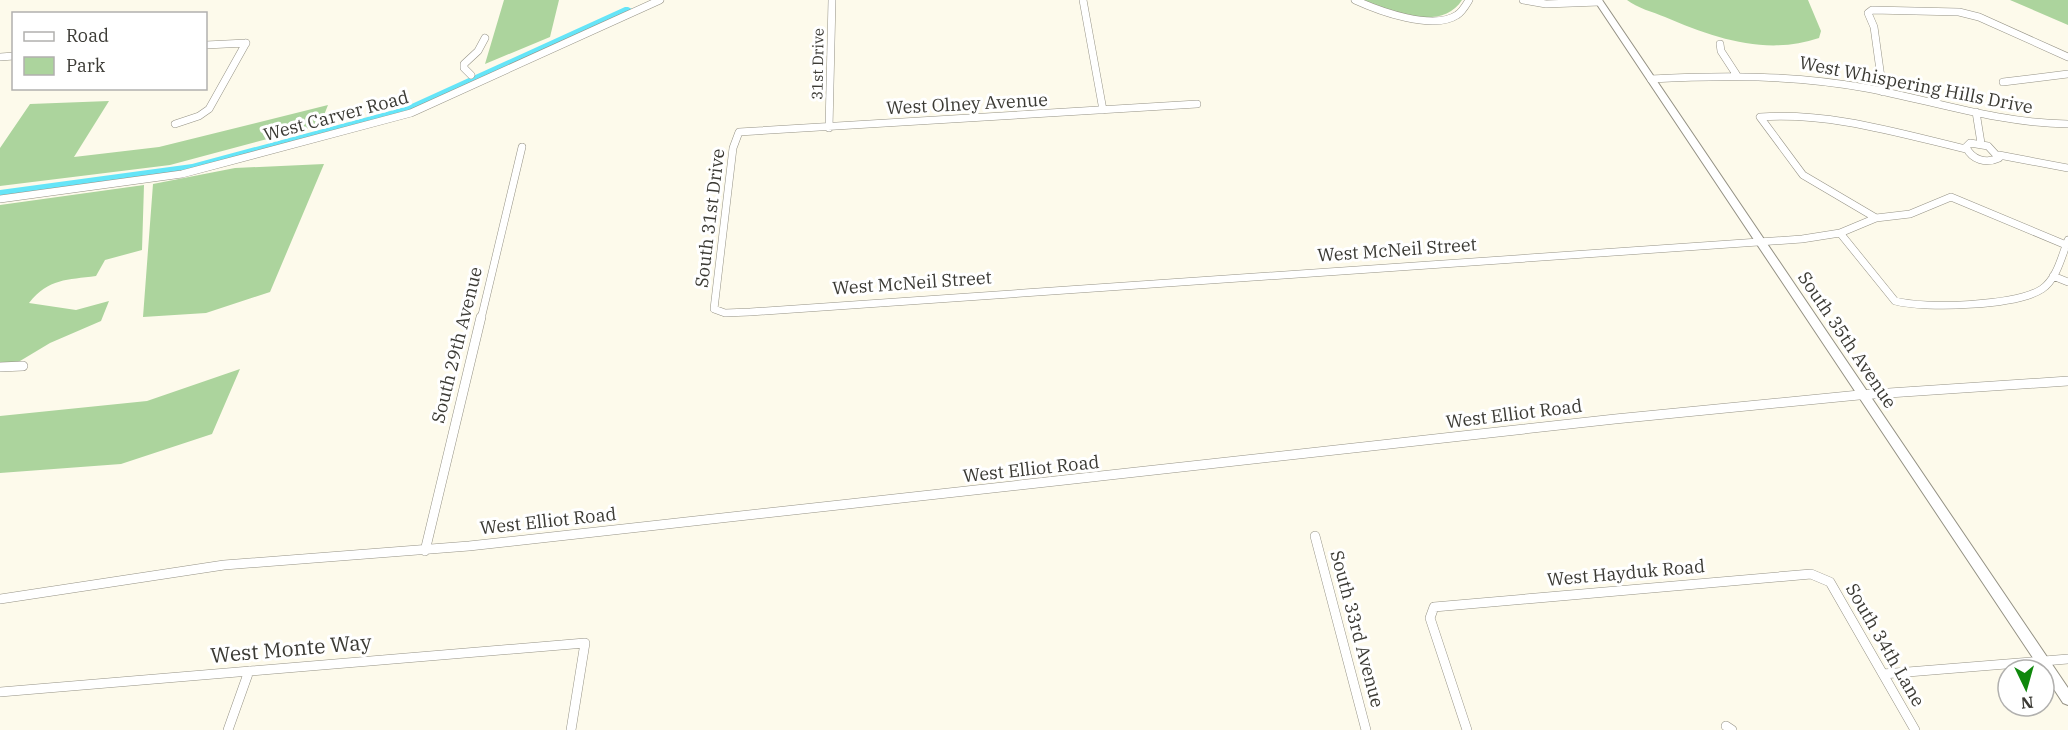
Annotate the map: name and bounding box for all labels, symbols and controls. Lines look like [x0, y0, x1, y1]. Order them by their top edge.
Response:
legend [12, 12, 207, 90]
text: Road [66, 24, 109, 47]
street label: 31st Drive [807, 28, 828, 100]
street label: West Whispering Hills Drive [1797, 51, 2035, 118]
text: Park [66, 54, 106, 77]
street label: West Carver Road [261, 85, 411, 146]
street label: West Olney Avenue [886, 88, 1048, 119]
street label: South 31st Drive [690, 147, 729, 289]
street label: West McNeil Street [1316, 232, 1477, 267]
street label: South 29th Avenue [426, 264, 487, 425]
street label: West McNeil Street [831, 265, 992, 300]
street label: South 35th Avenue [1793, 267, 1902, 413]
street label: West Elliot Road [1445, 394, 1583, 433]
street label: West Elliot Road [962, 450, 1100, 487]
street label: West Elliot Road [479, 502, 617, 539]
street label: South 33rd Avenue [1325, 548, 1390, 710]
street label: West Hayduk Road [1546, 554, 1706, 591]
street label: South 34th Lane [1841, 579, 1930, 711]
street label: West Monte Way [209, 627, 373, 669]
north arrow [1996, 658, 2056, 718]
text: N [2020, 692, 2034, 713]

